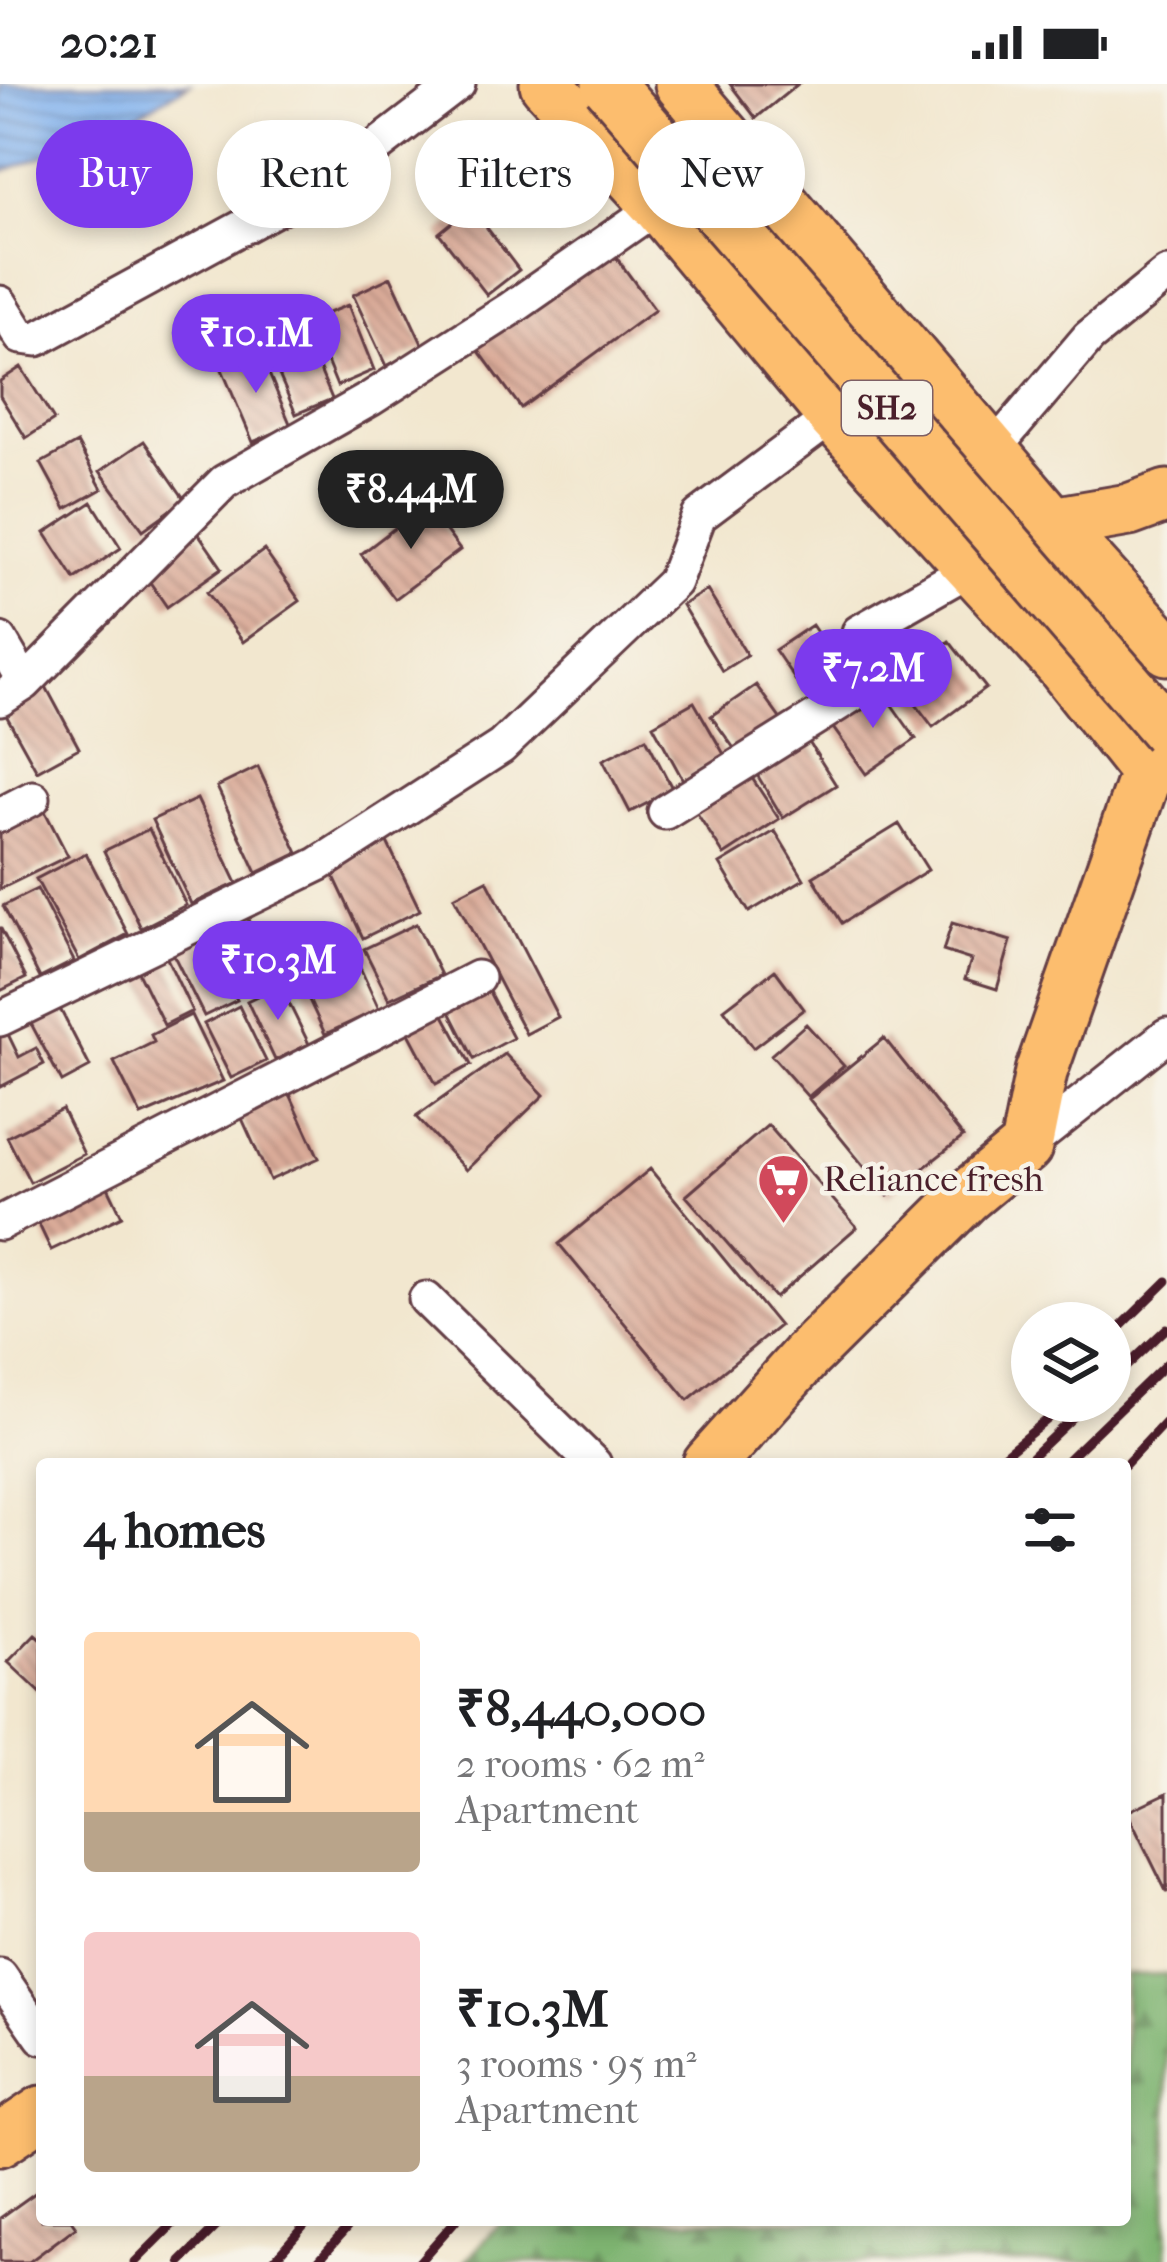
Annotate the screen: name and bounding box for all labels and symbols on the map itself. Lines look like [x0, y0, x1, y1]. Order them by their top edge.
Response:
pin: ₹10.1M [158, 294, 354, 396]
road number: SH2 [842, 381, 932, 435]
pin: ₹8.44M [313, 450, 509, 552]
pin: ₹7.2M [789, 629, 957, 731]
pin: ₹10.3M [180, 921, 376, 1023]
supermarket icon: Reliance fresh [756, 1151, 812, 1225]
place label: Reliance fresh [823, 1158, 1044, 1200]

